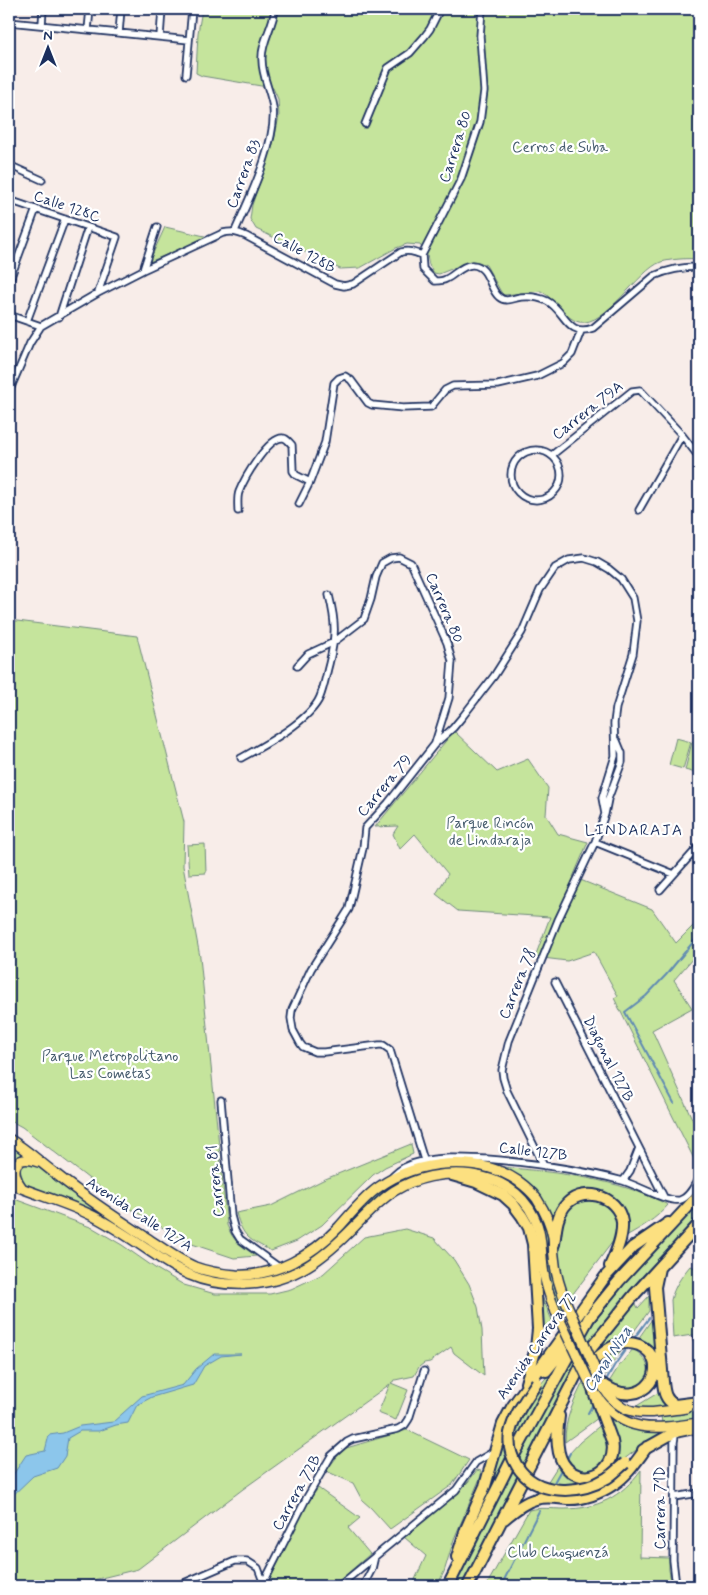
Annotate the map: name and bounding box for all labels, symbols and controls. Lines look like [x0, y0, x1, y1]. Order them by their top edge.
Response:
north arrow [22, 22, 72, 72]
text: N [43, 27, 53, 45]
street label: Carrera 80 [435, 109, 477, 185]
street label: Carrera 83 [222, 137, 266, 211]
park label: Cerros de Suba [512, 138, 609, 158]
street label: Calle 128C [31, 186, 104, 228]
street label: Calle 128B [269, 228, 339, 278]
street label: Carrera 79A [548, 377, 628, 445]
street label: Carrera 80 [420, 570, 468, 646]
street label: Carrera 79 [353, 751, 417, 821]
park label: Parque Rincón de Lindaraja [446, 814, 534, 851]
district label: LINDARAJA [585, 820, 683, 841]
street label: Carrera 78 [495, 946, 541, 1022]
street label: Diagonal 127B [577, 1013, 638, 1106]
park label: Parque Metropolitano Las Cometas [42, 1047, 178, 1084]
street label: Calle 127B [498, 1138, 568, 1166]
street label: Carrera 81 [202, 1144, 230, 1218]
street label: Avenida Calle 127A [82, 1173, 196, 1257]
street label: Avenida Carrera 72 [492, 1288, 582, 1404]
water label: Canal Niza [579, 1322, 637, 1396]
street label: Carrera 72B [268, 1451, 326, 1535]
street label: Carrera 71D [651, 1466, 671, 1550]
park label: Club Choquenzá [507, 1543, 609, 1563]

